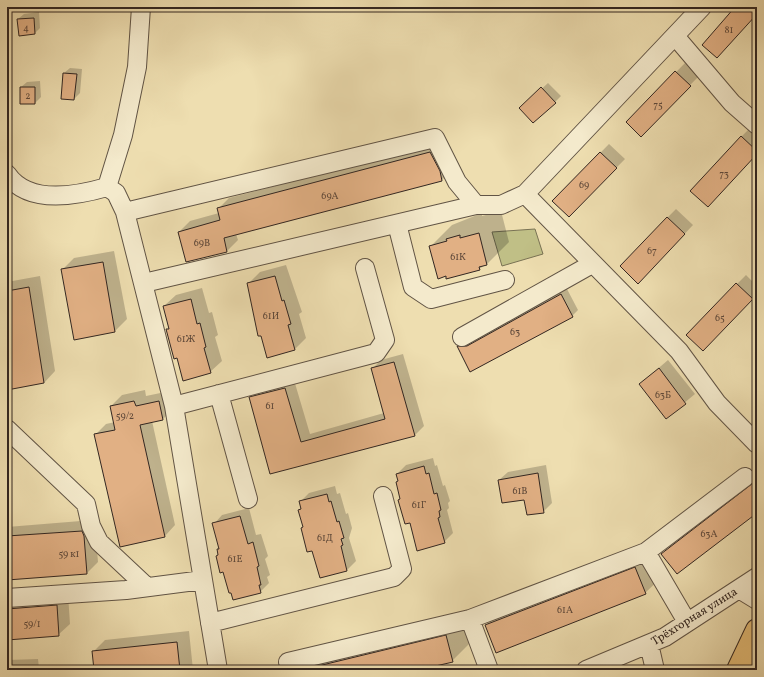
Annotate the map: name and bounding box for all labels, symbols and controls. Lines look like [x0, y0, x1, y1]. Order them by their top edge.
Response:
house number: 4 [23, 21, 29, 35]
house number: 81 [725, 23, 734, 37]
house number: 2 [25, 89, 31, 103]
house number: 75 [653, 98, 663, 112]
house number: 73 [719, 167, 729, 181]
house number: 69 [579, 178, 589, 192]
house number: 69А [321, 189, 339, 203]
house number: 69В [194, 236, 210, 250]
house number: 67 [647, 244, 657, 258]
house number: 61К [450, 250, 466, 264]
house number: 61И [263, 309, 279, 323]
house number: 65 [715, 311, 725, 325]
house number: 63 [510, 325, 520, 339]
house number: 61Ж [177, 332, 196, 346]
house number: 63Б [655, 388, 671, 402]
house number: 61 [266, 399, 275, 413]
house number: 59/2 [116, 409, 134, 423]
house number: 61В [512, 484, 528, 498]
house number: 61Г [412, 498, 427, 512]
house number: 63А [700, 527, 718, 541]
house number: 61Д [317, 531, 333, 545]
house number: 59 к1 [58, 547, 80, 561]
house number: 61Е [228, 552, 242, 566]
street label: Трёхгорная улица [648, 584, 741, 650]
house number: 61А [557, 603, 573, 617]
house number: 59/1 [23, 617, 41, 631]

